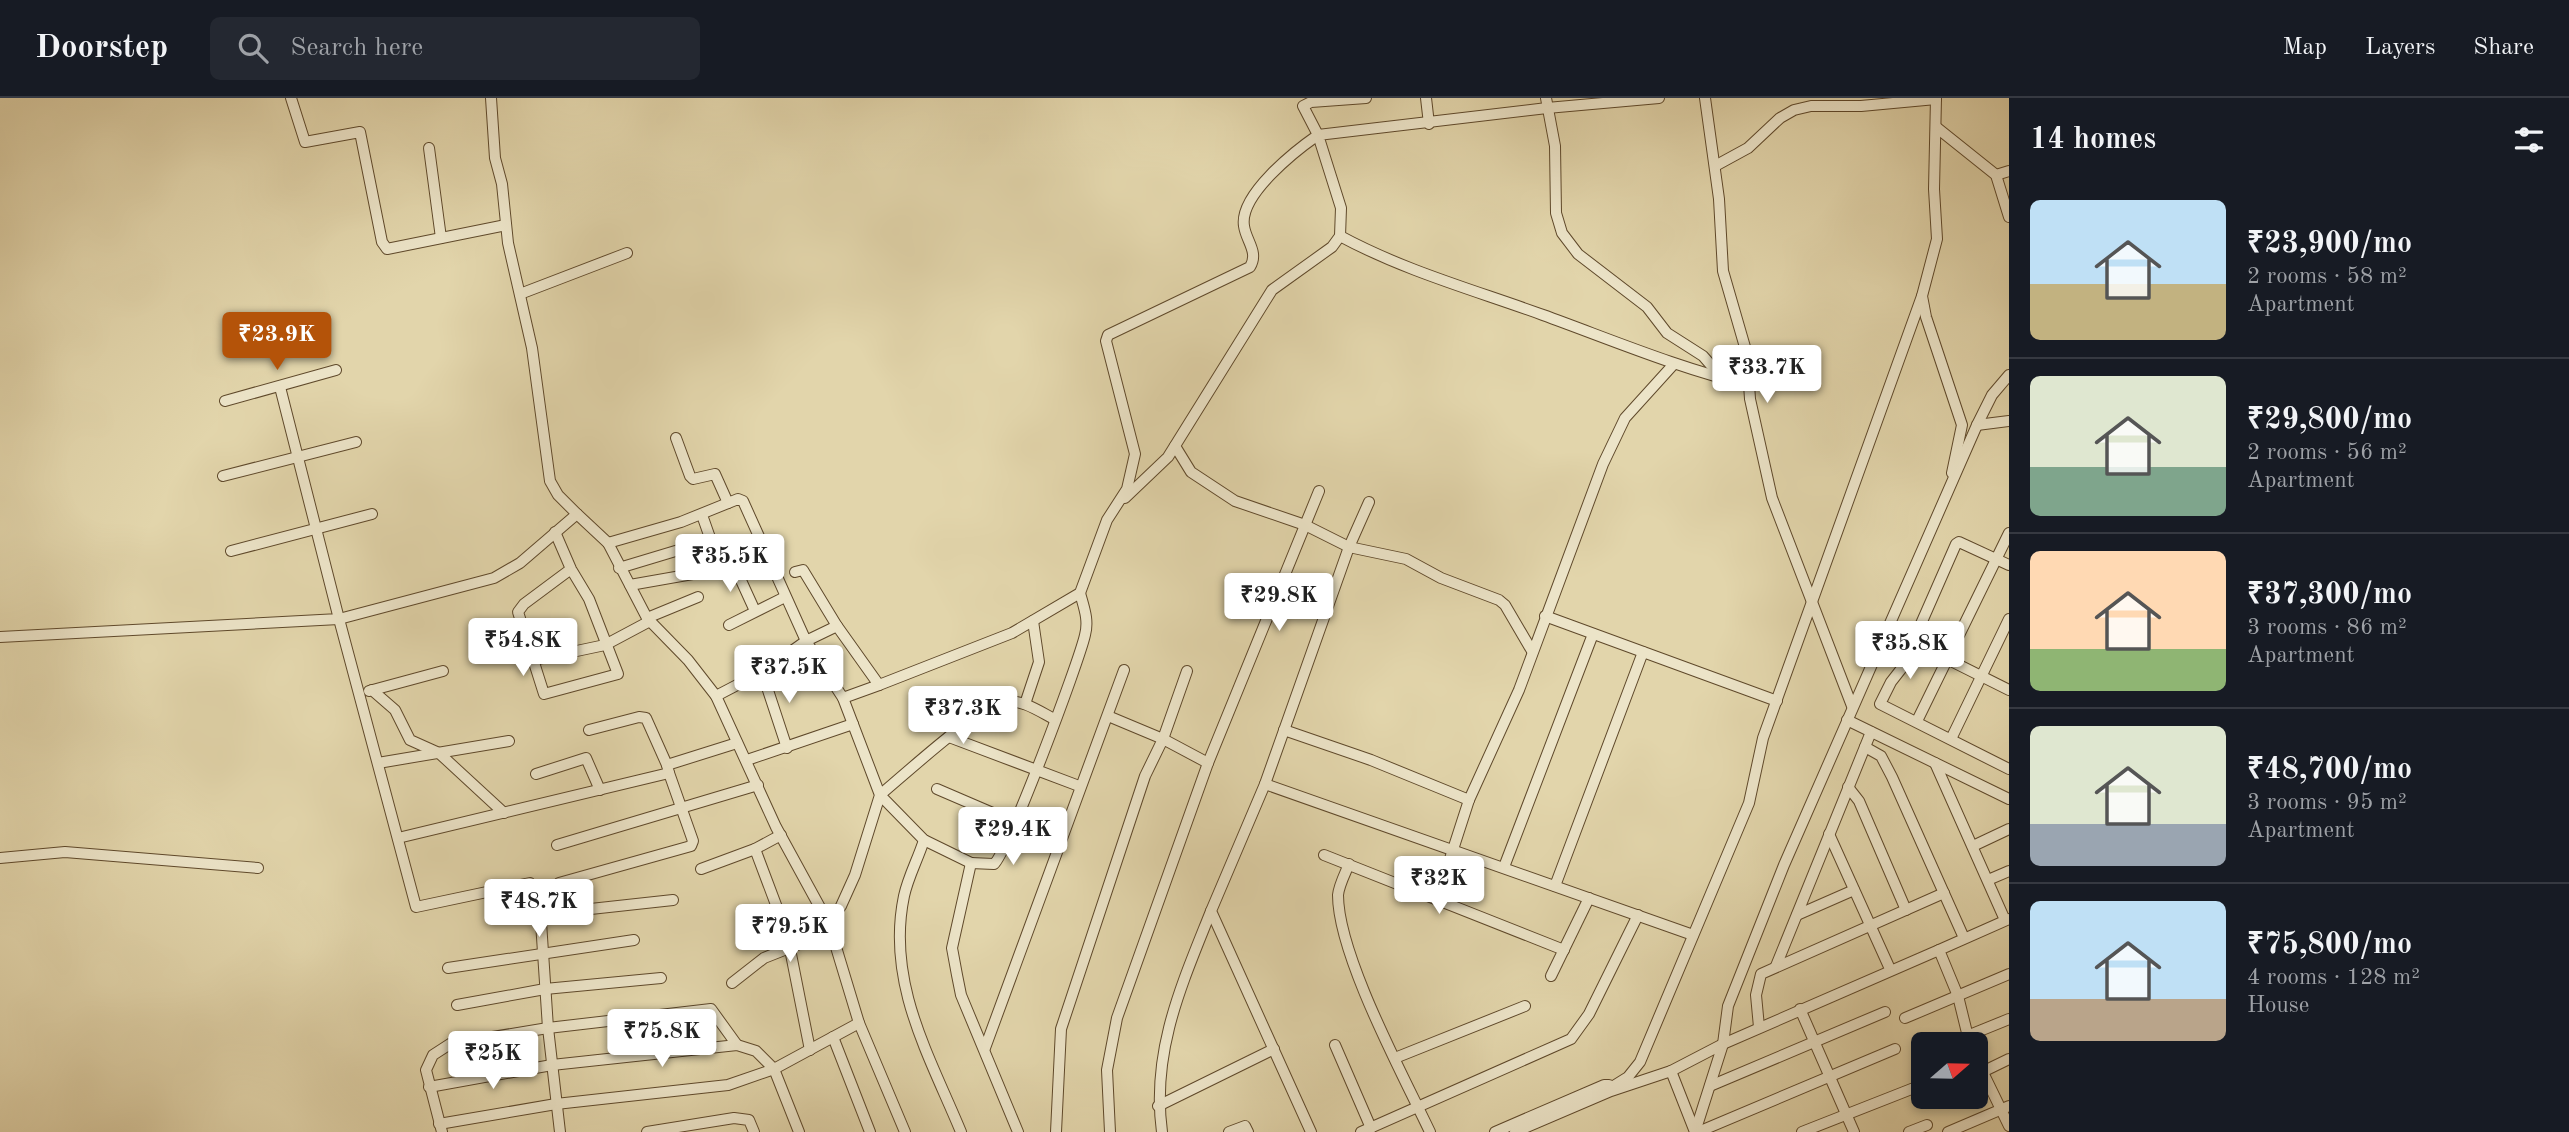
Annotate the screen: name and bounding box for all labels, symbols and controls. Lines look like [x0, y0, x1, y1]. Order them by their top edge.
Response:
search box [210, 17, 700, 80]
icon: search [234, 29, 272, 67]
text: Doorstep [35, 32, 168, 65]
text: Search here [290, 35, 423, 61]
text: Map [2283, 36, 2327, 60]
text: Layers [2365, 36, 2435, 60]
text: Share [2473, 36, 2534, 60]
icon: filters [2510, 121, 2548, 159]
text: 14 homes [2030, 125, 2156, 155]
icon: home [2086, 228, 2170, 312]
text: ₹23,900/mo [2247, 229, 2412, 259]
text: 2 rooms · 58 m² [2247, 265, 2407, 288]
text: Apartment [2247, 293, 2355, 316]
pin: ₹23.9K [220, 313, 334, 372]
text: ₹23.9K [238, 323, 316, 346]
pin: ₹33.7K [1710, 345, 1824, 405]
text: ₹33.7K [1728, 356, 1806, 379]
icon: home [2086, 404, 2170, 488]
text: ₹29,800/mo [2247, 405, 2412, 435]
text: 2 rooms · 56 m² [2247, 441, 2407, 464]
text: Apartment [2247, 469, 2355, 492]
pin: ₹35.5K [673, 534, 787, 594]
text: ₹35.5K [691, 545, 769, 568]
pin: ₹29.8K [1222, 574, 1336, 633]
icon: home [2086, 579, 2170, 663]
text: ₹37,300/mo [2247, 580, 2412, 610]
text: ₹29.8K [1240, 584, 1318, 607]
text: 3 rooms · 86 m² [2247, 616, 2407, 639]
pin: ₹54.8K [466, 618, 580, 678]
pin: ₹35.8K [1853, 622, 1967, 681]
text: ₹54.8K [484, 629, 562, 652]
text: ₹35.8K [1871, 632, 1949, 655]
text: Apartment [2247, 644, 2355, 667]
pin: ₹37.5K [732, 646, 846, 705]
text: ₹37.5K [750, 656, 828, 679]
pin: ₹37.3K [906, 686, 1020, 746]
text: ₹37.3K [924, 697, 1002, 720]
icon: home [2086, 754, 2170, 838]
text: ₹48,700/mo [2247, 755, 2412, 785]
text: 3 rooms · 95 m² [2247, 791, 2407, 814]
pin: ₹29.4K [956, 808, 1070, 867]
text: ₹29.4K [974, 818, 1052, 841]
text: Apartment [2247, 819, 2355, 842]
pin: ₹32K [1398, 856, 1480, 916]
text: ₹32K [1410, 867, 1468, 890]
pin: ₹48.7K [482, 880, 596, 939]
text: ₹48.7K [500, 890, 578, 913]
pin: ₹79.5K [733, 904, 847, 964]
text: ₹79.5K [751, 915, 829, 938]
icon: home [2086, 929, 2170, 1013]
text: ₹75,800/mo [2247, 930, 2412, 960]
text: 4 rooms · 128 m² [2247, 966, 2420, 989]
text: House [2247, 994, 2309, 1017]
pin: ₹75.8K [605, 1010, 719, 1069]
text: ₹75.8K [623, 1020, 701, 1043]
pin: ₹25K [452, 1032, 534, 1091]
north arrow [1911, 1032, 1988, 1110]
map controls [1911, 1032, 1988, 1109]
text: ₹25K [464, 1042, 522, 1065]

